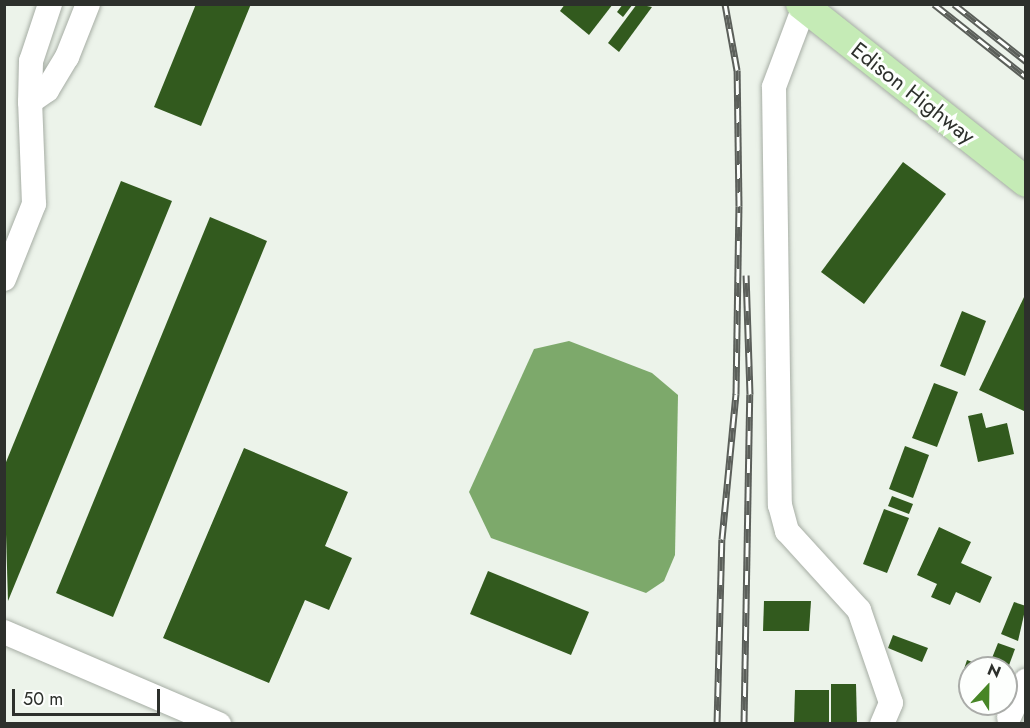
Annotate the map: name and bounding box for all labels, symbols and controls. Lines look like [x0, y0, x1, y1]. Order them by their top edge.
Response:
street label: Edison Highway [846, 36, 980, 150]
north arrow [958, 656, 1018, 716]
text: N [984, 658, 1004, 684]
scale bar [15, 677, 164, 715]
text: 50 m [23, 686, 63, 712]

